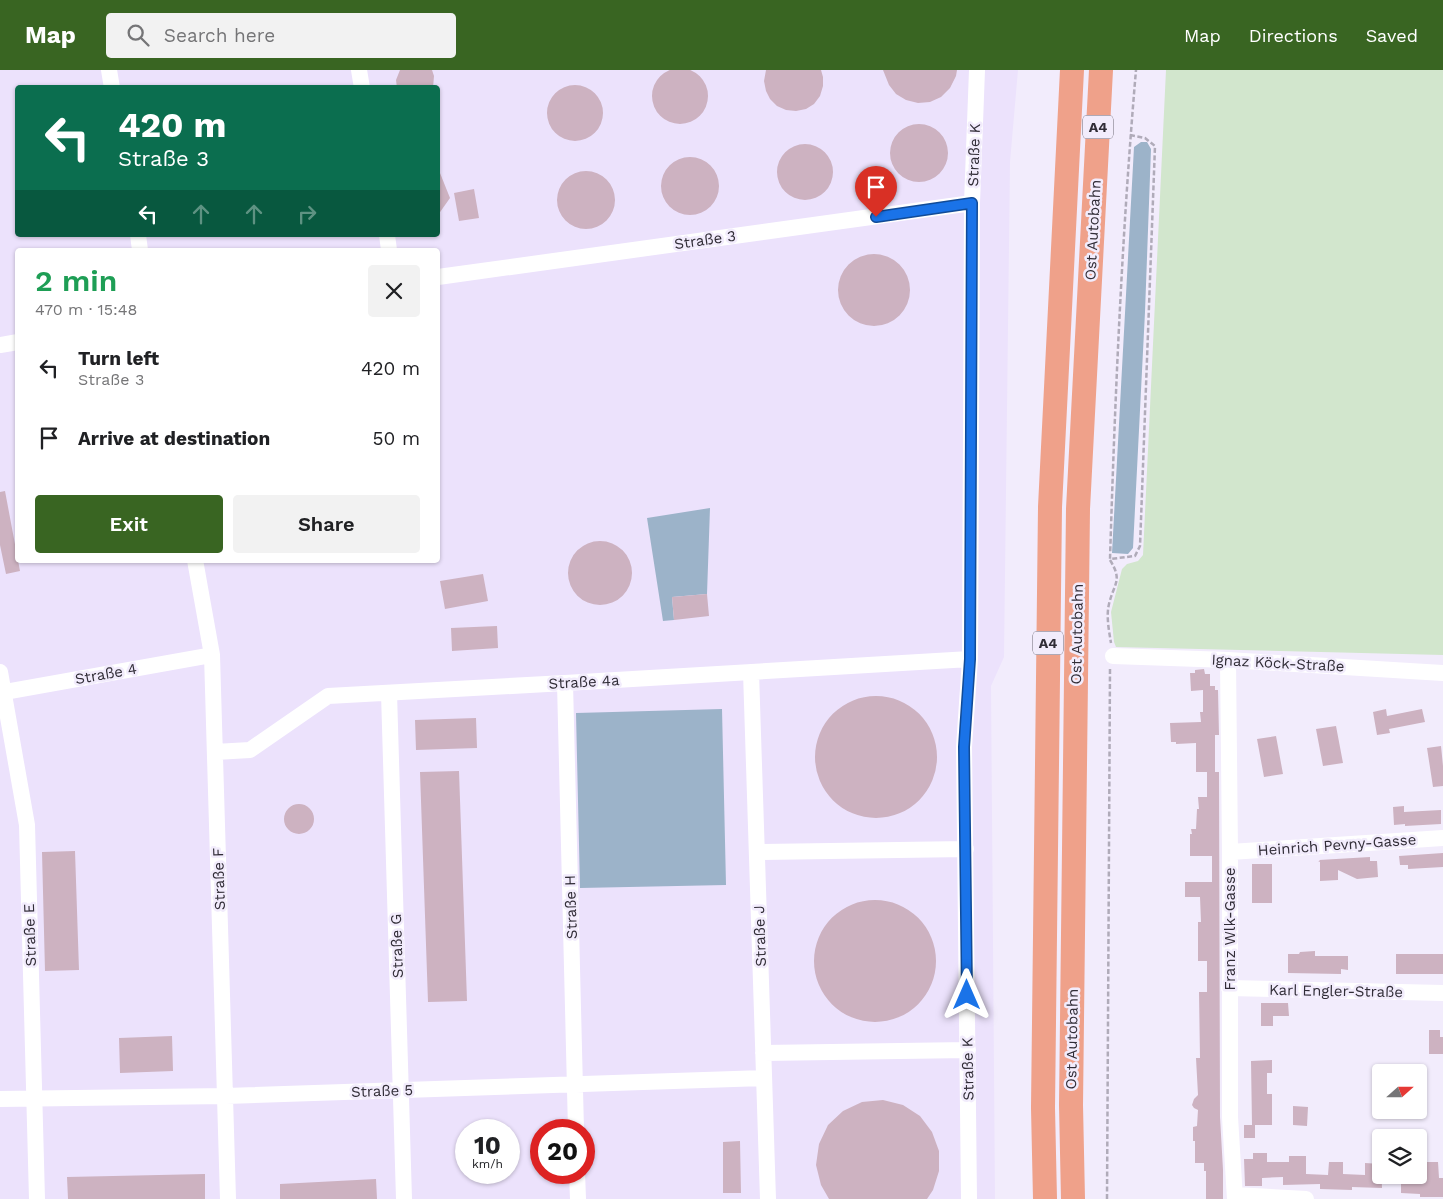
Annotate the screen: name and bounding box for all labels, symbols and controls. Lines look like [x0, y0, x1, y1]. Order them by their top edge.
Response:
search box [106, 13, 456, 58]
text: Map [25, 21, 76, 49]
icon: search [124, 21, 152, 49]
text: Search here [164, 24, 275, 47]
text: Map [1184, 25, 1221, 46]
text: Directions [1249, 25, 1338, 46]
text: Saved [1366, 25, 1418, 46]
text: 420 m [118, 104, 227, 146]
icon: left [35, 105, 100, 170]
road number: A4 [1083, 116, 1113, 138]
street label: Straße K [964, 123, 984, 187]
text: Straße 3 [118, 146, 209, 171]
pin [855, 166, 897, 217]
icon: arrive [862, 173, 890, 201]
street label: Ost Autobahn [1081, 179, 1105, 281]
icon: left [134, 200, 162, 228]
icon: ahead [187, 200, 215, 228]
icon: ahead [240, 200, 268, 228]
icon: right [293, 200, 321, 228]
street label: Straße 3 [673, 227, 737, 253]
text: 2 min [35, 263, 117, 298]
button: close [368, 265, 420, 317]
text: 470 m · 15:48 [35, 300, 137, 319]
text: Turn left [78, 347, 159, 370]
icon: left [35, 354, 63, 382]
text: 420 m [361, 357, 420, 380]
text: Straße 3 [78, 370, 144, 389]
icon: arrive [35, 424, 63, 452]
text: Arrive at destination [78, 427, 270, 450]
text: 50 m [373, 427, 420, 450]
button: Exit [35, 495, 223, 553]
button: Share [233, 495, 420, 553]
street label: Ost Autobahn [1067, 583, 1087, 685]
road number: A4 [1033, 632, 1063, 654]
street label: Ignaz Köck-Straße [1211, 651, 1345, 675]
street label: Straße 4 [74, 660, 138, 688]
street label: Straße 4a [548, 671, 620, 693]
street label: Heinrich Pevny-Gasse [1257, 830, 1417, 860]
street label: Straße F [209, 847, 229, 911]
street label: Franz Wlk-Gasse [1221, 867, 1239, 991]
street label: Straße H [561, 875, 581, 939]
street label: Straße E [20, 903, 40, 967]
street label: Straße J [750, 905, 770, 967]
street label: Straße G [387, 914, 407, 978]
position arrow [940, 968, 992, 1020]
street label: Karl Engler-Straße [1269, 981, 1403, 1001]
street label: Ost Autobahn [1062, 988, 1082, 1090]
street label: Straße K [958, 1037, 978, 1101]
north arrow [1372, 1064, 1428, 1119]
map controls [1372, 1064, 1427, 1184]
street label: Straße 5 [351, 1081, 413, 1101]
speed limit sign: 20 [530, 1119, 595, 1184]
button: layers [1372, 1129, 1427, 1184]
text: 10 [474, 1131, 501, 1160]
text: km/h [472, 1157, 503, 1171]

